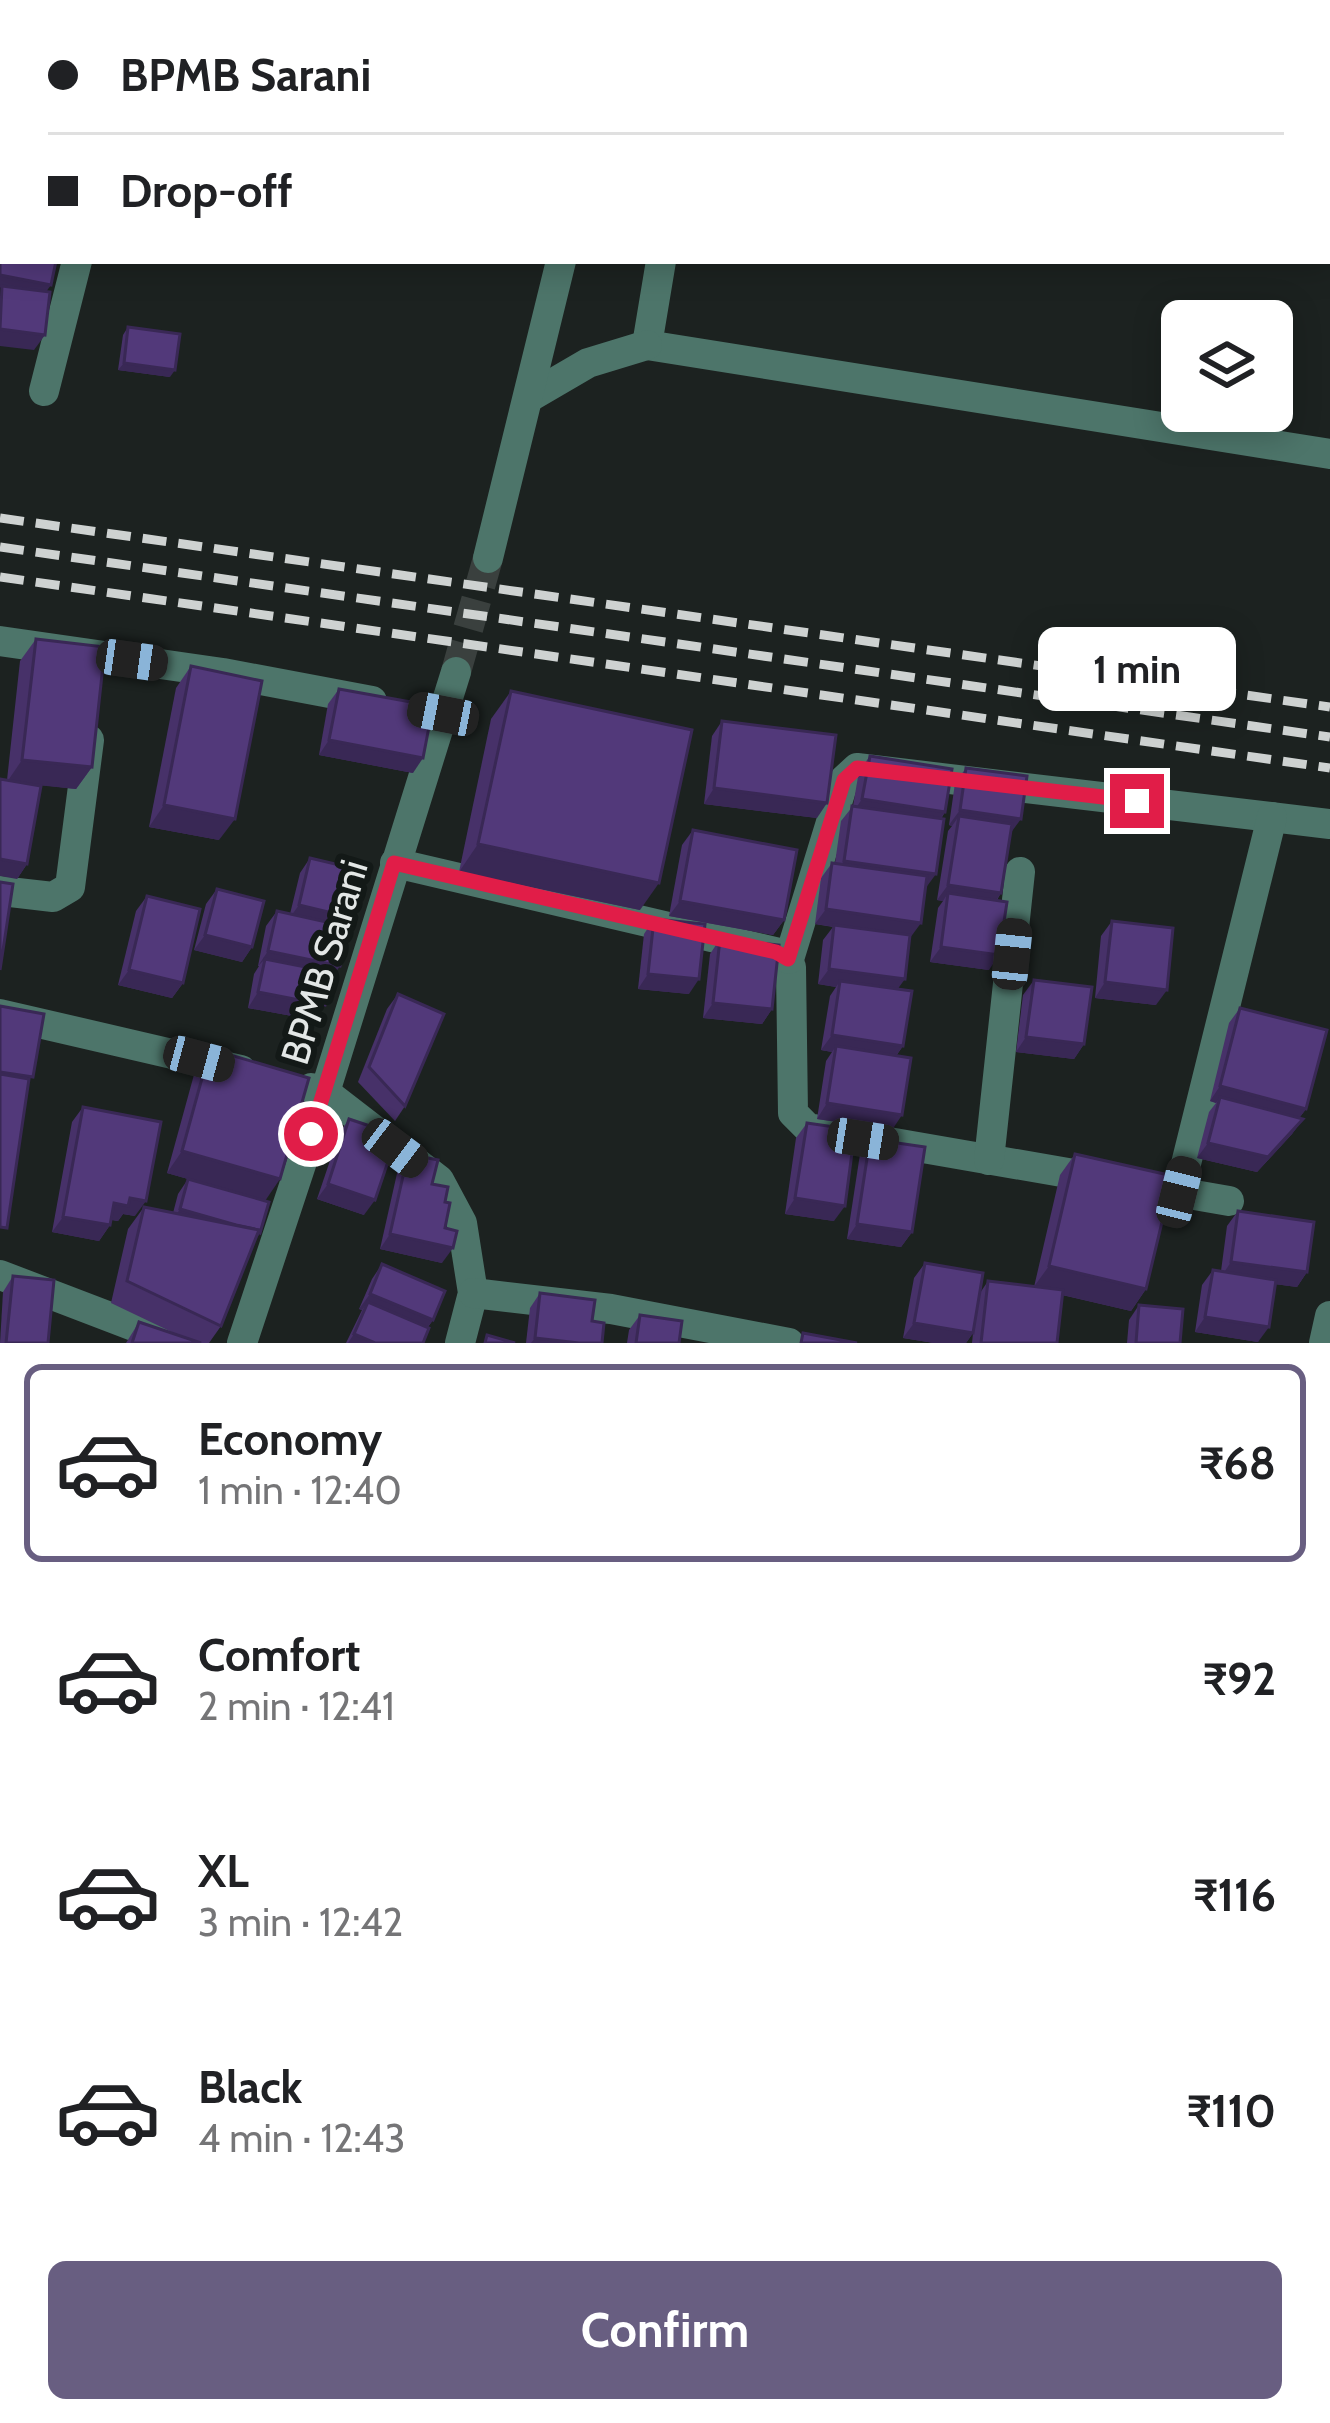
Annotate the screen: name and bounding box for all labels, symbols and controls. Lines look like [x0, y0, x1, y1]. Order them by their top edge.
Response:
text: BPMB Sarani [120, 48, 371, 102]
text: Drop-off [120, 164, 293, 218]
map controls [1161, 300, 1293, 432]
button: layers [1161, 300, 1293, 432]
callout: 1 min [1038, 627, 1236, 711]
car [94, 637, 170, 683]
text: 1 min [1093, 645, 1181, 693]
car [404, 689, 482, 739]
route end [1110, 774, 1164, 828]
street label: BPMB Sarani [270, 854, 378, 1070]
car [990, 916, 1034, 992]
car [160, 1032, 238, 1086]
route start [284, 1107, 338, 1161]
car [355, 1112, 435, 1184]
car [825, 1116, 901, 1162]
car [1153, 1153, 1205, 1231]
icon: car [54, 1409, 162, 1517]
text: Economy [198, 1412, 382, 1466]
text: ₹68 [1199, 1436, 1276, 1490]
text: 1 min · 12:40 [198, 1466, 402, 1514]
icon: car [54, 1625, 162, 1733]
text: Comfort [198, 1628, 361, 1682]
text: ₹92 [1202, 1652, 1276, 1706]
text: 2 min · 12:41 [198, 1682, 395, 1730]
icon: car [54, 1841, 162, 1949]
text: XL [198, 1844, 249, 1898]
text: ₹116 [1193, 1868, 1276, 1922]
text: 3 min · 12:42 [198, 1898, 403, 1946]
icon: car [54, 2057, 162, 2165]
text: Black [198, 2060, 302, 2114]
text: ₹110 [1186, 2084, 1276, 2138]
text: 4 min · 12:43 [198, 2114, 405, 2162]
button: Confirm [48, 2261, 1282, 2399]

